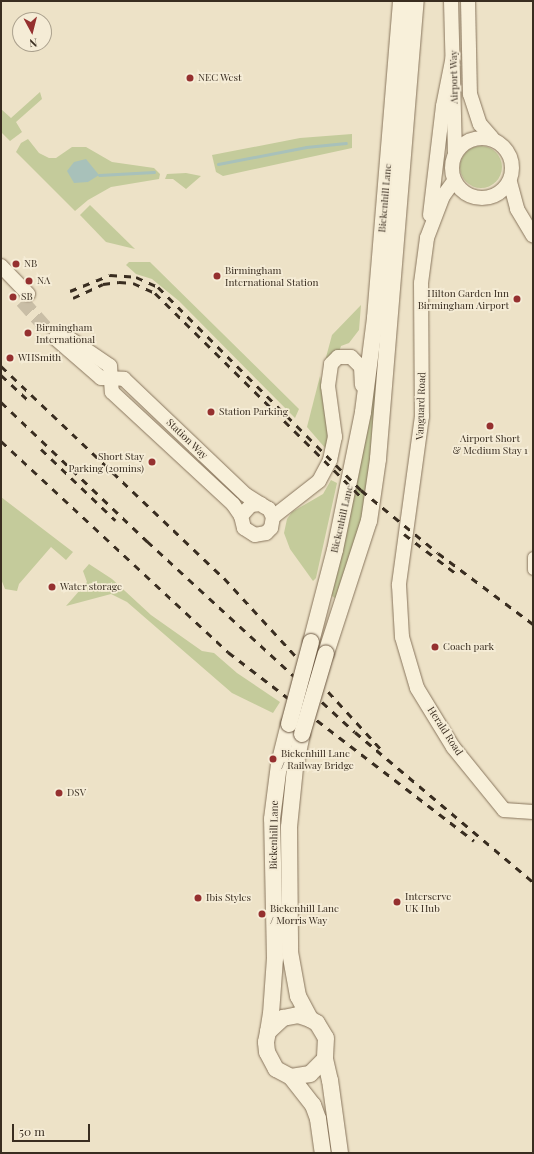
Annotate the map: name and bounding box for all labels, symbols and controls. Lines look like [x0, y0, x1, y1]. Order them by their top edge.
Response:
north arrow [12, 12, 52, 52]
text: N [29, 35, 38, 51]
street label: Airport Way [448, 50, 460, 104]
place label: NEC West [198, 72, 242, 84]
marker: NEC West [185, 73, 195, 83]
street label: Bickenhill Lane [376, 163, 394, 233]
place label: NB [24, 258, 37, 270]
marker: NB [11, 259, 21, 269]
place label: Birmingham International Station [225, 264, 318, 288]
marker: Birmingham International Station [212, 271, 222, 281]
place label: NA [37, 275, 50, 287]
marker: NA [24, 276, 34, 286]
place label: Hilton Garden Inn Birmingham Airport [417, 287, 509, 310]
place label: SB [21, 291, 33, 303]
marker: SB [8, 292, 18, 302]
marker: Hilton Garden Inn Birmingham Airport [512, 294, 522, 304]
place label: Birmingham International [36, 321, 95, 344]
marker: Birmingham International [23, 328, 33, 338]
place label: WHSmith [18, 352, 61, 364]
marker: WHSmith [5, 353, 15, 363]
street label: Vanguard Road [414, 372, 428, 440]
place label: Station Parking [219, 406, 288, 418]
marker: Station Parking [206, 407, 216, 417]
street label: Station Way [164, 416, 210, 462]
marker: Airport Short & Medium Stay 1 [485, 421, 495, 431]
place label: Airport Short & Medium Stay 1 [452, 432, 528, 456]
place label: Short Stay Parking (20mins) [68, 450, 144, 474]
marker: Short Stay Parking (20mins) [147, 457, 157, 467]
street label: Bickenhill Lane [328, 484, 356, 554]
place label: Water storage [60, 581, 122, 593]
marker: Water storage [47, 582, 57, 592]
place label: Coach park [443, 641, 494, 653]
marker: Coach park [430, 642, 440, 652]
street label: Herald Road [425, 704, 465, 758]
place label: Bickenhill Lane / Railway Bridge [281, 747, 354, 770]
marker: Bickenhill Lane / Railway Bridge [268, 754, 278, 764]
place label: DSV [67, 787, 86, 799]
marker: DSV [54, 788, 64, 798]
street label: Bickenhill Lane [267, 800, 281, 870]
place label: Interserve UK Hub [405, 890, 451, 914]
place label: Ibis Styles [206, 892, 251, 904]
marker: Ibis Styles [193, 893, 203, 903]
marker: Interserve UK Hub [392, 897, 402, 907]
place label: Bickenhill Lane / Morris Way [270, 902, 339, 926]
marker: Bickenhill Lane / Morris Way [257, 909, 267, 919]
scale bar [14, 1116, 92, 1142]
text: 50 m [19, 1123, 45, 1139]

